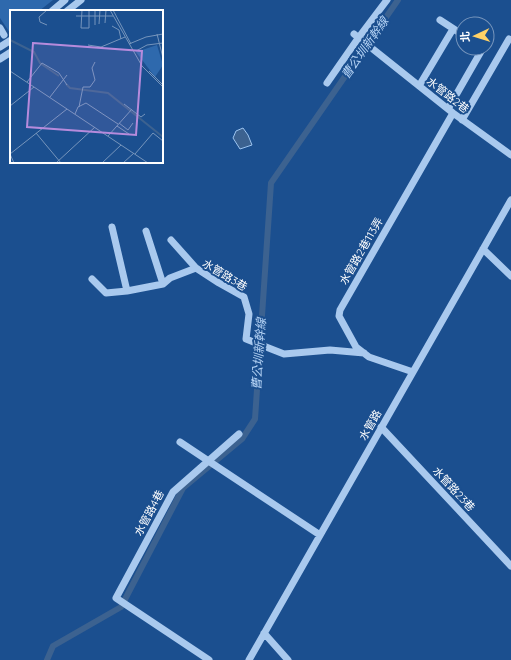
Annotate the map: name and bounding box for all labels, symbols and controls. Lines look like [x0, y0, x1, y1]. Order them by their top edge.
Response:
inset map [10, 10, 163, 163]
water label: 曹公圳新幹線 [338, 12, 393, 82]
north arrow [455, 16, 495, 56]
text: 北 [458, 31, 472, 43]
street label: 水管路2巷 [424, 74, 472, 116]
street label: 水管路2巷113弄 [336, 215, 386, 287]
street label: 水管路3巷 [200, 256, 250, 294]
water label: 曹公圳新幹線 [249, 316, 269, 390]
street label: 水管路 [356, 407, 384, 443]
street label: 水管路23巷 [430, 464, 478, 514]
street label: 水管路4巷 [131, 488, 167, 538]

